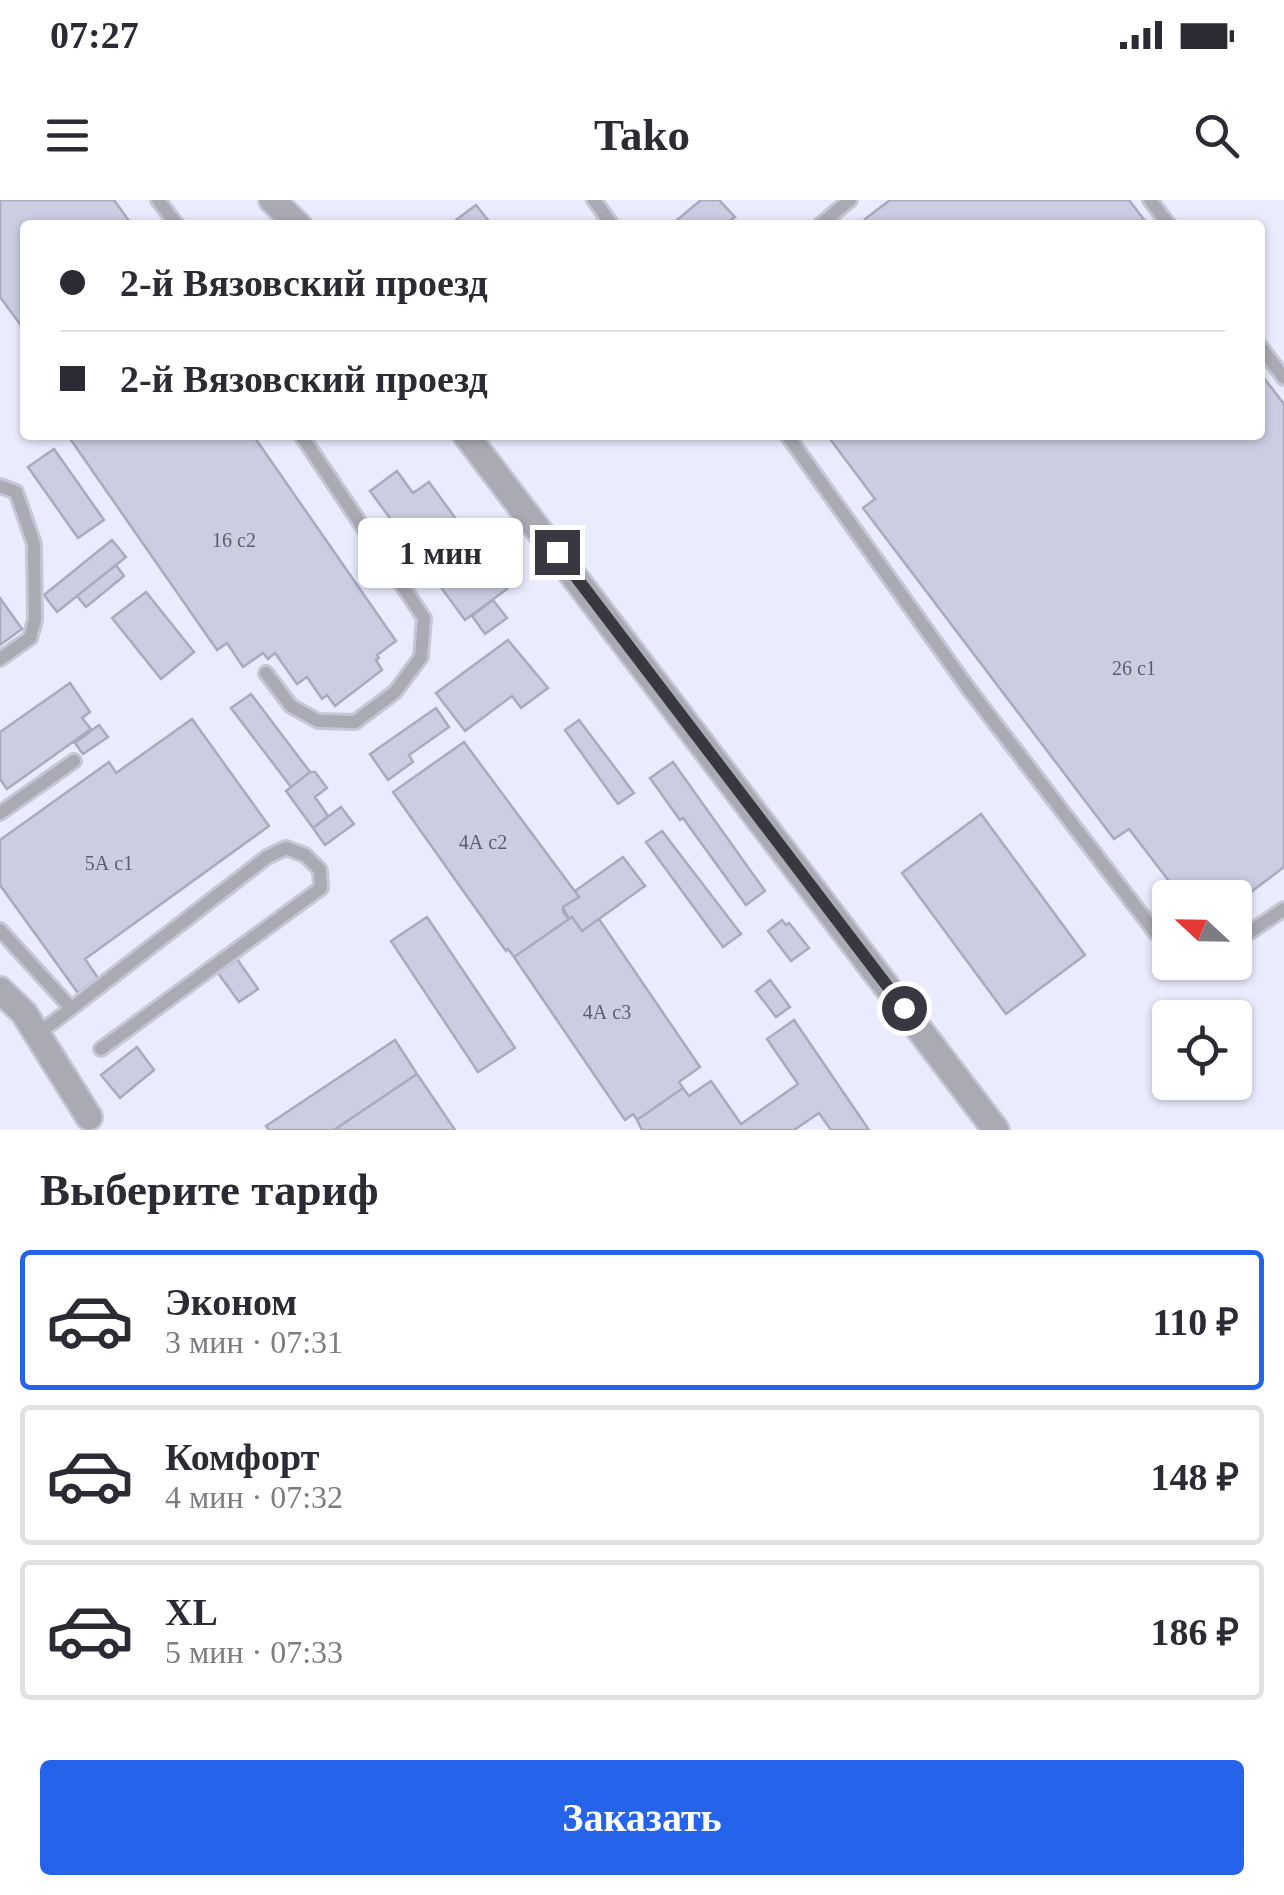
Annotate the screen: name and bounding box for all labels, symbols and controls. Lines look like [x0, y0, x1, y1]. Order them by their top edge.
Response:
text: 07:27 [50, 14, 139, 56]
icon: menu [40, 108, 95, 163]
icon: search [1189, 108, 1244, 163]
text: Tako [594, 110, 690, 160]
text: 2-й Вязовский проезд [120, 262, 488, 304]
text: 2-й Вязовский проезд [120, 358, 488, 400]
callout: 1 мин [357, 517, 522, 587]
house number: 16 c2 [212, 529, 256, 551]
route end [535, 530, 580, 575]
text: 1 мин [399, 535, 482, 571]
house number: 26 с1 [1112, 657, 1156, 679]
house number: 4А с2 [459, 831, 507, 853]
house number: 5А с1 [85, 852, 133, 874]
north arrow [1152, 880, 1252, 980]
map controls [1152, 880, 1252, 1100]
route start [882, 986, 927, 1031]
button: locate [1152, 1000, 1252, 1100]
house number: 4А с3 [583, 1001, 631, 1023]
text: Выберите тариф [40, 1165, 379, 1215]
icon: car [45, 1275, 135, 1365]
text: Эконом [165, 1281, 297, 1323]
text: 110 ₽ [1152, 1301, 1239, 1343]
text: 3 мин · 07:31 [165, 1324, 343, 1360]
icon: car [45, 1430, 135, 1520]
text: Комфорт [165, 1436, 319, 1478]
text: 148 ₽ [1150, 1456, 1239, 1498]
text: 4 мин · 07:32 [165, 1479, 343, 1515]
icon: car [45, 1585, 135, 1675]
text: XL [165, 1591, 218, 1633]
text: 186 ₽ [1150, 1611, 1239, 1653]
text: 5 мин · 07:33 [165, 1634, 343, 1670]
button: Заказать [40, 1760, 1244, 1875]

